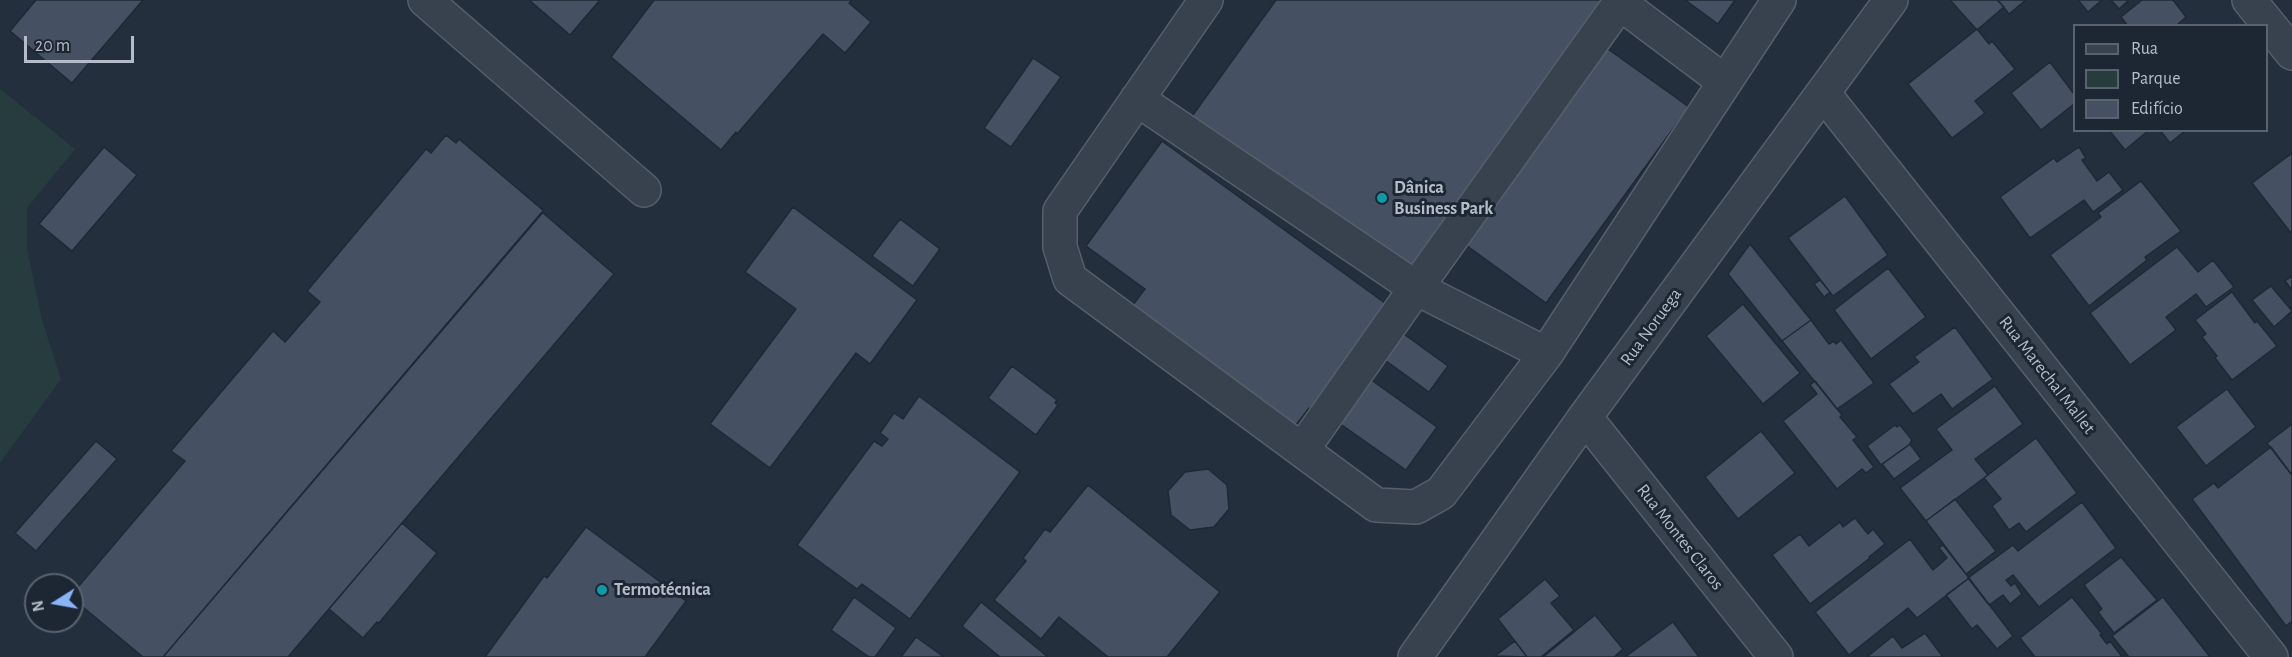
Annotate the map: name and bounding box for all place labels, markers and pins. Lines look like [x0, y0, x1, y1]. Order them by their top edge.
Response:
place label: Dânica Business Park [1394, 177, 1493, 219]
marker: Dânica Business Park [1375, 191, 1389, 205]
place label: Termotécnica [614, 579, 711, 601]
marker: Termotécnica [595, 583, 609, 597]

